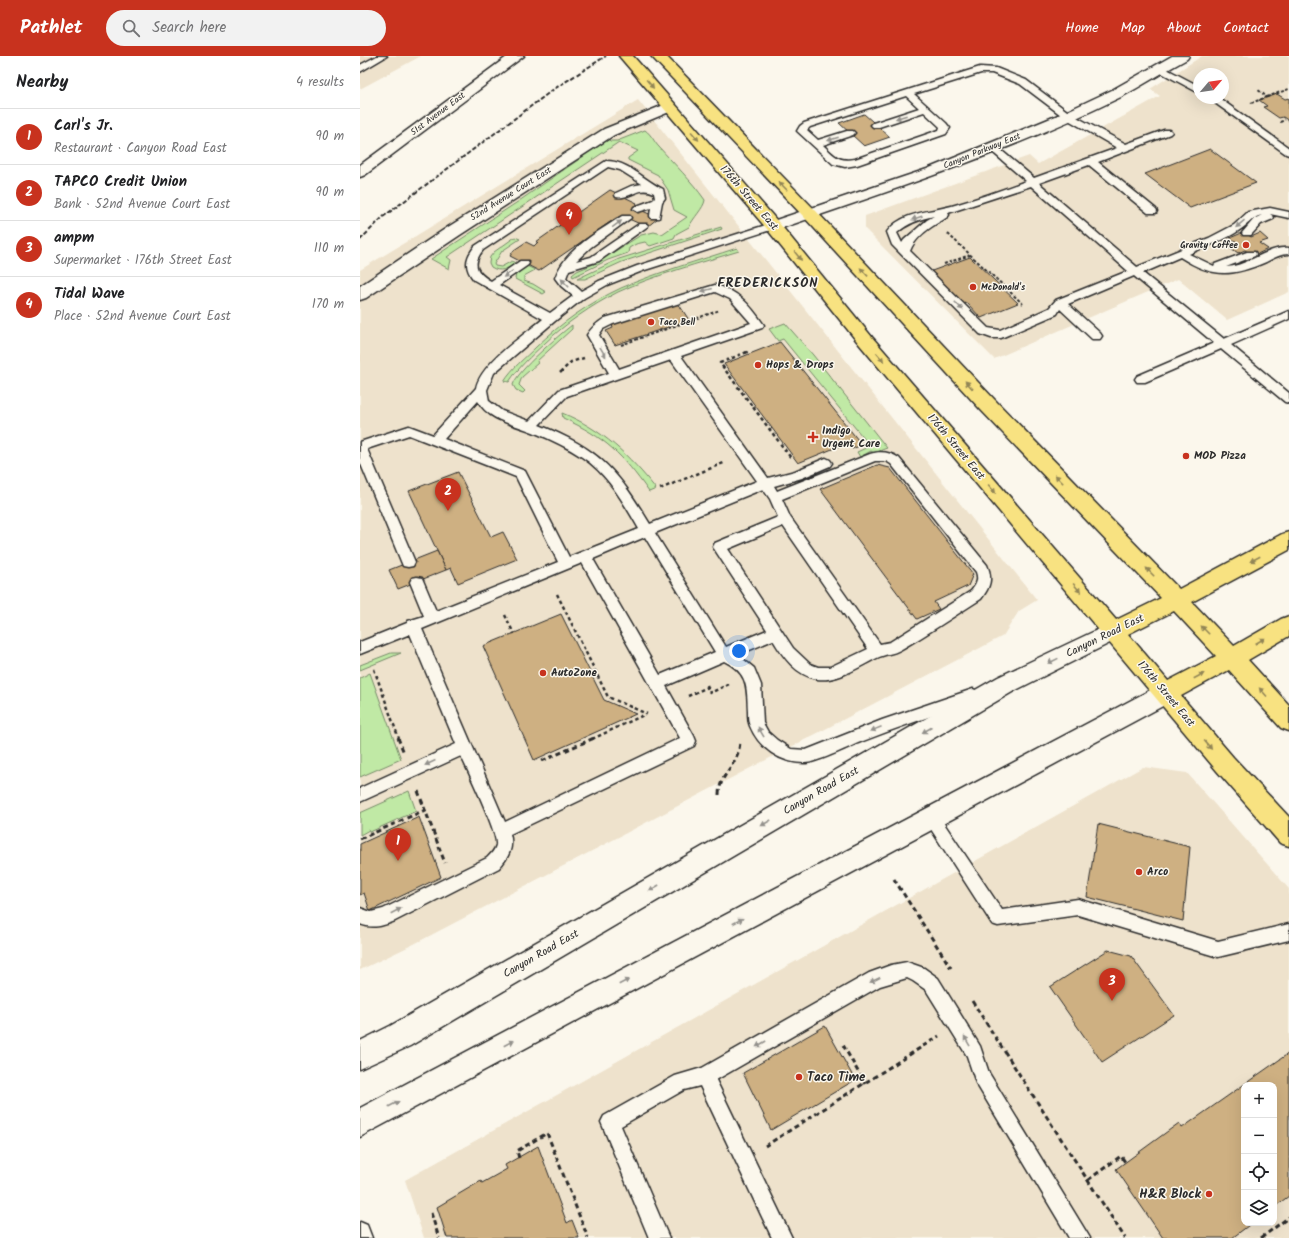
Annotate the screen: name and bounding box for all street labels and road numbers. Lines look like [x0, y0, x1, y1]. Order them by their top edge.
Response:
street label: 51st Avenue East [407, 88, 469, 140]
street label: Canyon Parkway East [941, 128, 1023, 173]
street label: 176th Street East [715, 161, 783, 235]
street label: 52nd Avenue Court East [467, 163, 555, 225]
street label: 176th Street East [923, 410, 990, 485]
street label: Canyon Road East [1063, 609, 1148, 663]
street label: 176th Street East [1133, 657, 1200, 732]
street label: Canyon Road East [780, 762, 863, 820]
street label: Canyon Road East [500, 925, 583, 983]

